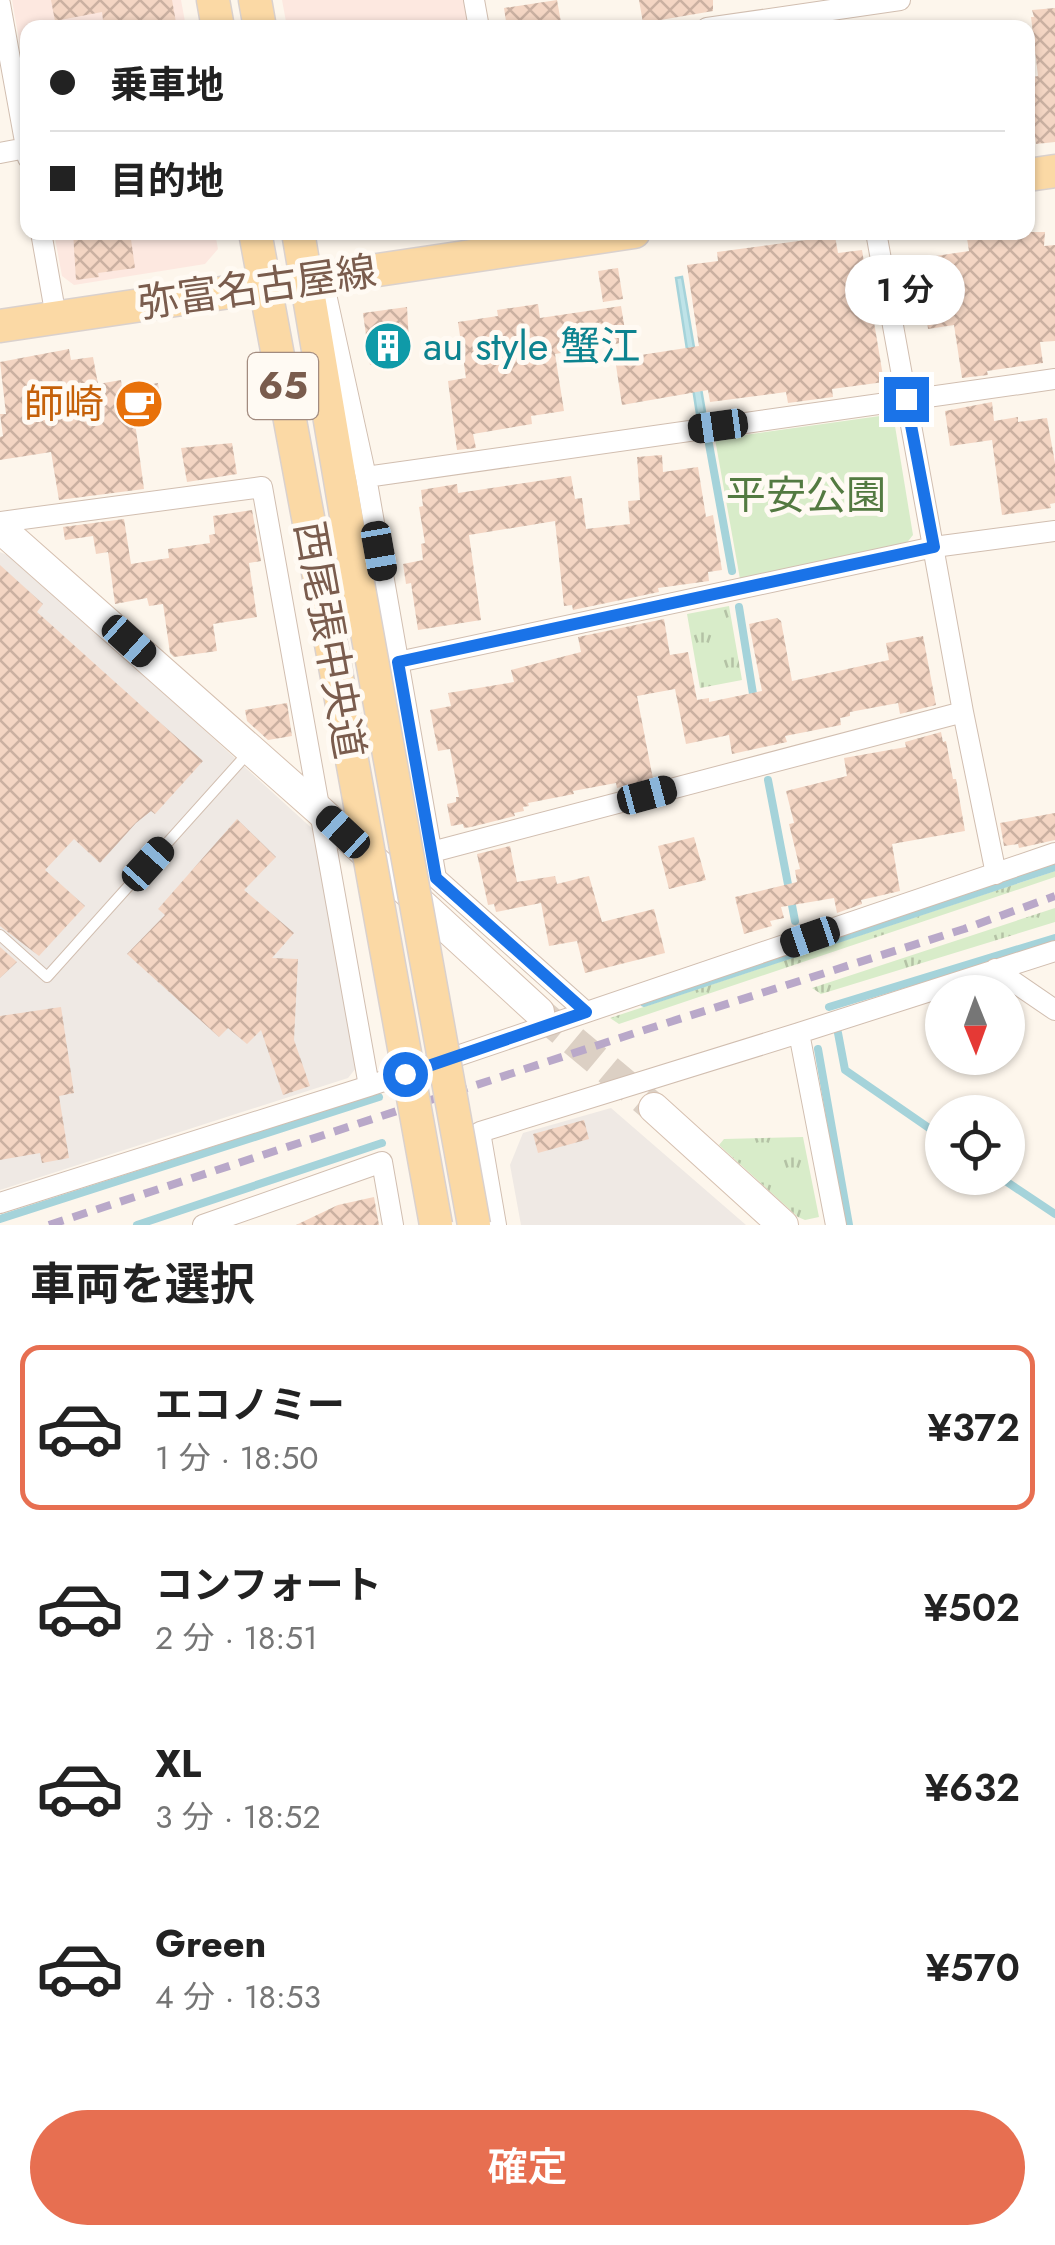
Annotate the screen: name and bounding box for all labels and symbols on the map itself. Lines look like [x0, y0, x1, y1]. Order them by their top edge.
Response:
street label: 弥富名古屋線 [134, 242, 380, 332]
callout: 1 分 [846, 254, 966, 324]
place label: au style 蟹江 [423, 317, 640, 375]
building icon: au style 蟹江 [362, 320, 414, 372]
road number: 65 [248, 353, 318, 419]
place label: 師崎 [24, 375, 104, 433]
route end [884, 377, 929, 422]
cafe icon: 師崎 [113, 378, 165, 430]
car [686, 407, 750, 445]
park label: 平安公園 [726, 466, 886, 524]
street label: 西尾張中央道 [281, 517, 379, 763]
car [359, 519, 399, 583]
car [97, 610, 161, 672]
car [614, 773, 680, 817]
car [311, 801, 375, 863]
car [117, 832, 179, 896]
car [777, 913, 843, 961]
north arrow [925, 975, 1025, 1075]
route start [383, 1052, 428, 1097]

